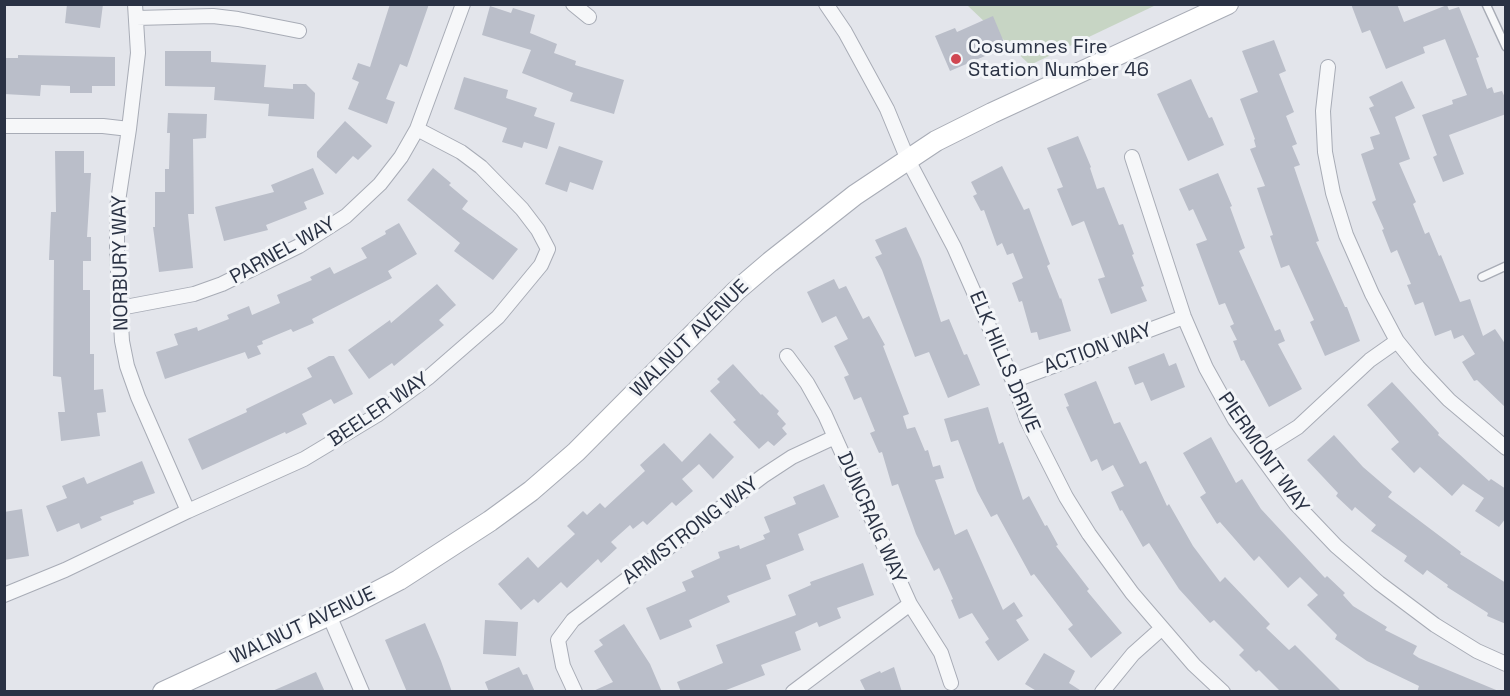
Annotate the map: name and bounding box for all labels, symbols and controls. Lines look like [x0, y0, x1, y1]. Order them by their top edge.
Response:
place label: Cosumnes Fire Station Number 46 [968, 36, 1149, 83]
marker: Cosumnes Fire Station Number 46 [949, 52, 963, 66]
street label: NORBURY WAY [108, 195, 134, 331]
street label: PARNEL WAY [226, 212, 340, 290]
street label: WALNUT AVENUE [626, 275, 754, 403]
street label: ELK HILLS DRIVE [963, 288, 1045, 436]
street label: ACTION WAY [1041, 318, 1155, 380]
street label: BEELER WAY [324, 368, 434, 452]
street label: PIERMONT WAY [1212, 388, 1314, 518]
street label: DUNCRAIG WAY [831, 449, 911, 587]
street label: ARMSTRONG WAY [618, 472, 764, 590]
street label: WALNUT AVENUE [227, 582, 379, 670]

